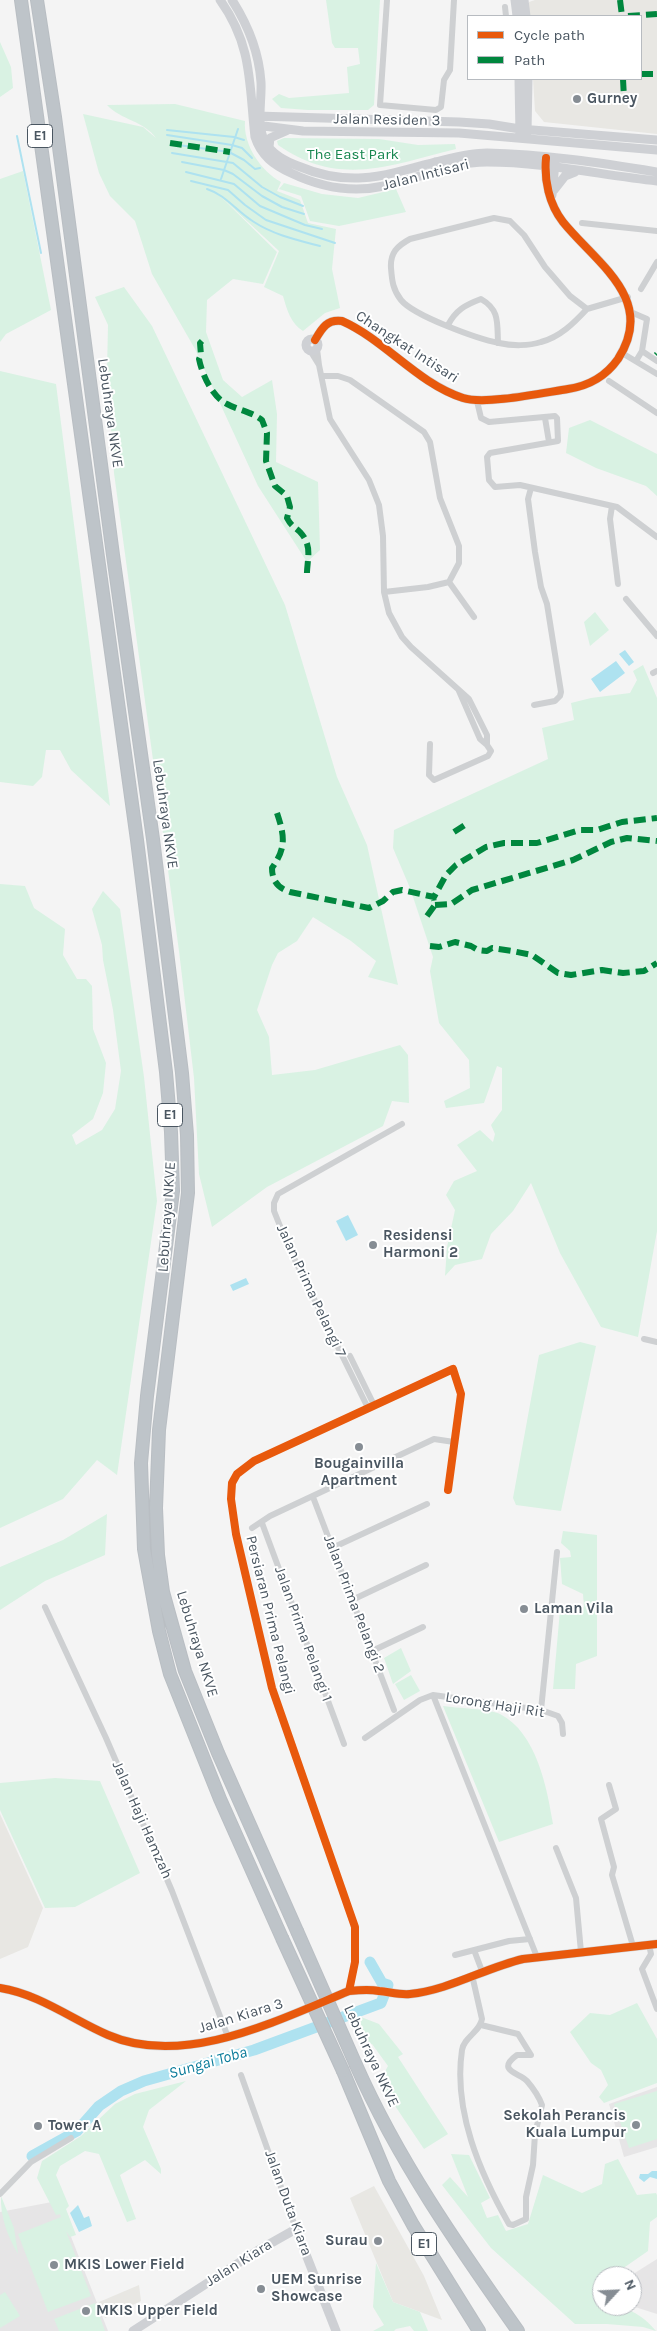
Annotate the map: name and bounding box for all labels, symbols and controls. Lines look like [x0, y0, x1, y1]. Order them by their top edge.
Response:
legend [467, 15, 642, 80]
text: Cycle path [514, 26, 585, 44]
text: Path [514, 51, 545, 69]
place label: Gurney [587, 90, 637, 108]
marker: Gurney [571, 93, 583, 105]
street label: Jalan Residen 3 [334, 110, 440, 130]
road number: E1 [28, 124, 52, 148]
park label: The East Park [307, 146, 399, 164]
street label: Jalan Intisari [381, 156, 471, 194]
street label: Changkat Intisari [352, 307, 462, 387]
street label: Lebuhraya NKVE [93, 357, 127, 469]
street label: Lebuhraya NKVE [148, 758, 182, 870]
road number: E1 [158, 1104, 182, 1126]
street label: Lebuhraya NKVE [154, 1161, 180, 1273]
street label: Jalan Prima Pelangi 7 [272, 1222, 350, 1360]
place label: Residensi Harmoni 2 [383, 1227, 458, 1262]
marker: Residensi Harmoni 2 [367, 1239, 379, 1251]
marker: Bougainvilla Apartment [353, 1441, 365, 1453]
place label: Bougainvilla Apartment [314, 1455, 404, 1490]
street label: Jalan Prima Pelangi 2 [319, 1533, 389, 1675]
street label: Persiaran Prima Pelangi [242, 1534, 298, 1696]
street label: Jalan Prima Pelangi 1 [270, 1564, 336, 1704]
street label: Lebuhraya NKVE [172, 1589, 222, 1699]
place label: Laman Vila [534, 1600, 614, 1618]
marker: Laman Vila [518, 1603, 530, 1615]
street label: Lorong Haji Rit [444, 1688, 546, 1722]
street label: Jalan Haji Hamzah [108, 1758, 176, 1882]
street label: Jalan Kiara 3 [197, 1995, 285, 2037]
street label: Lebuhraya NKVE [340, 2002, 402, 2110]
water label: Sungai Toba [167, 2043, 249, 2083]
place label: Sekolah Perancis Kuala Lumpur [503, 2107, 626, 2142]
place label: Tower A [48, 2117, 101, 2135]
marker: Sekolah Perancis Kuala Lumpur [630, 2119, 642, 2131]
marker: Tower A [32, 2120, 44, 2132]
street label: Jalan Duta Kiara [261, 2148, 315, 2258]
place label: Surau [325, 2232, 368, 2250]
road number: E1 [412, 2232, 436, 2256]
marker: Surau [372, 2235, 384, 2247]
street label: Jalan Kiara [202, 2236, 276, 2290]
place label: MKIS Lower Field [64, 2256, 185, 2274]
marker: MKIS Lower Field [48, 2259, 60, 2271]
north arrow [592, 2266, 642, 2316]
place label: UEM Sunrise Showcase [271, 2271, 362, 2306]
text: N [620, 2277, 640, 2293]
marker: UEM Sunrise Showcase [255, 2283, 267, 2295]
place label: MKIS Upper Field [96, 2302, 218, 2320]
marker: MKIS Upper Field [80, 2305, 92, 2317]

